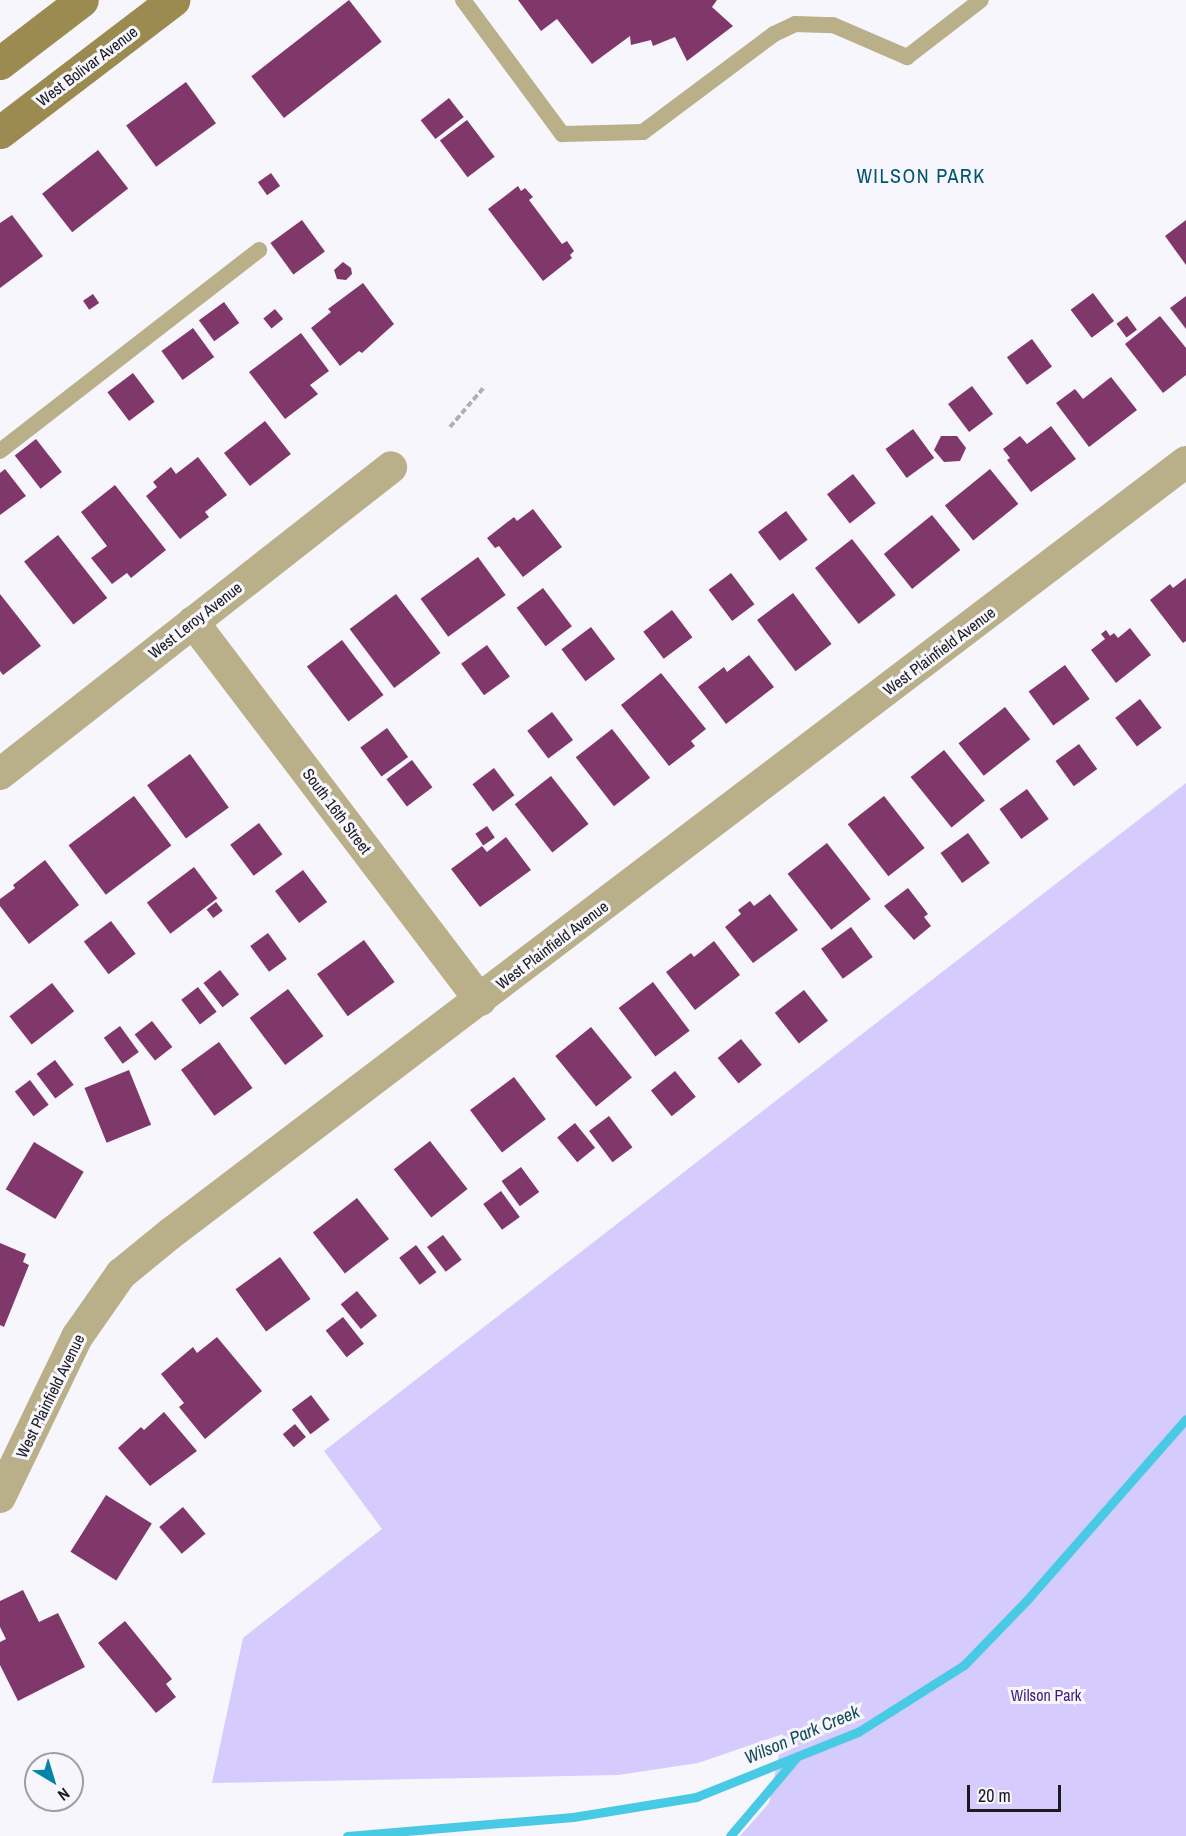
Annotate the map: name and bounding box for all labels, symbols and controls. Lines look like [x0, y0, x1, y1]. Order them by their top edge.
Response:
street label: West Bolivar Avenue [32, 22, 142, 110]
district label: WILSON PARK [856, 163, 986, 187]
street label: West Leroy Avenue [144, 577, 246, 663]
street label: West Plainfield Avenue [879, 602, 999, 700]
street label: South 16th Street [299, 764, 375, 858]
street label: West Plainfield Avenue [492, 896, 612, 994]
street label: West Plainfield Avenue [12, 1331, 88, 1461]
park label: Wilson Park [1011, 1685, 1081, 1705]
water label: Wilson Park Creek [741, 1701, 863, 1769]
north arrow [24, 1752, 84, 1812]
scale bar [970, 1773, 1064, 1811]
text: N [53, 1783, 74, 1806]
text: 20 m [978, 1783, 1011, 1808]

